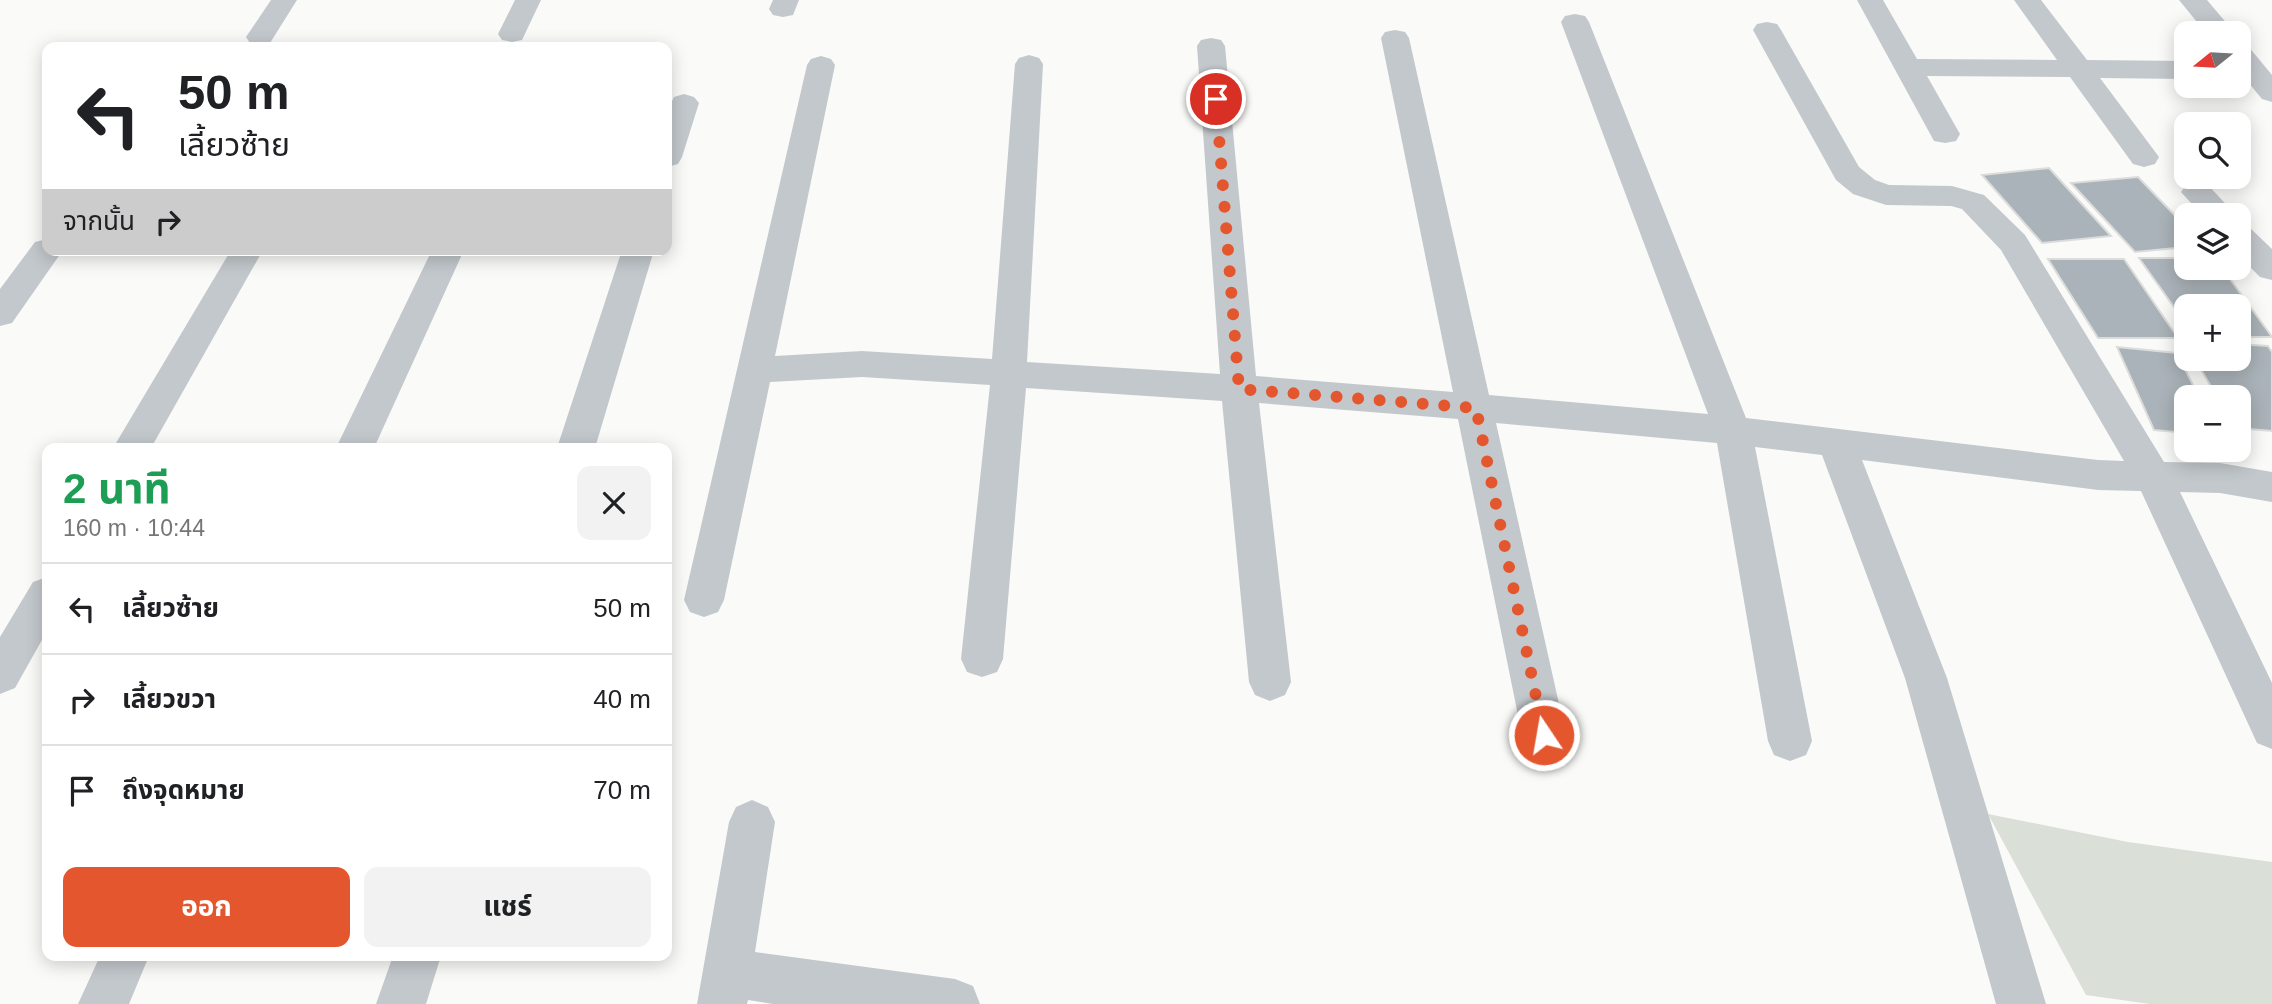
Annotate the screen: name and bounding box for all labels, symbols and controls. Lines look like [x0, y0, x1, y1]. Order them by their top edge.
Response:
north arrow [2174, 21, 2250, 98]
map controls [2174, 21, 2251, 462]
text: 50 m [178, 65, 290, 119]
pin [1186, 69, 1246, 129]
icon: left [63, 70, 154, 161]
icon: arrive [1197, 80, 1235, 118]
button: search [2174, 112, 2251, 189]
text: เลี้ยวซ้าย [178, 127, 290, 163]
icon: right [149, 203, 187, 241]
button: layers [2174, 203, 2251, 280]
text: จากนั้น [63, 206, 135, 236]
button: + [2174, 294, 2251, 371]
button: − [2174, 385, 2251, 462]
text: 2 นาที [63, 465, 170, 512]
button: close [577, 466, 651, 540]
text: 160 m · 10:44 [63, 515, 205, 541]
icon: left [63, 590, 101, 628]
text: เลี้ยวซ้าย [122, 593, 219, 623]
text: 50 m [593, 593, 651, 623]
icon: right [63, 681, 101, 719]
text: เลี้ยวขวา [122, 684, 216, 714]
text: 40 m [593, 684, 651, 714]
position arrow [1507, 698, 1581, 772]
icon: arrive [63, 772, 101, 810]
text: ถึงจุดหมาย [122, 775, 245, 805]
text: 70 m [593, 775, 651, 805]
button: ออก [63, 867, 350, 947]
button: แชร์ [364, 867, 651, 947]

